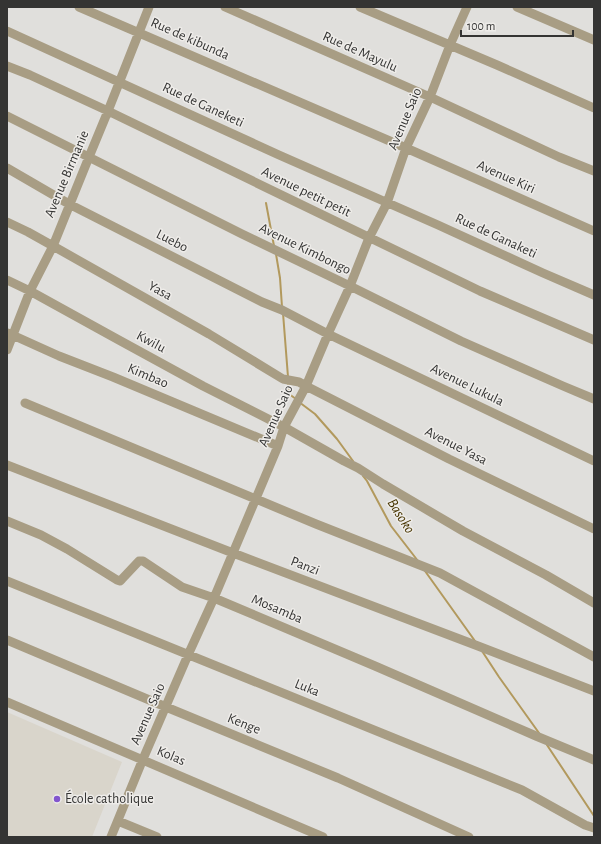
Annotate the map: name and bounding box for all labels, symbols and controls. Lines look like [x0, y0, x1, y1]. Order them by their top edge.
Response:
scale bar [461, 12, 573, 38]
street label: Rue de kibunda [149, 15, 232, 63]
text: 100 m [467, 20, 495, 32]
street label: Rue de Mayulu [320, 29, 400, 75]
street label: Rue de Ganeketi [160, 80, 246, 130]
street label: Avenue Saio [386, 86, 424, 152]
street label: Avenue Birmanie [42, 128, 92, 220]
street label: Avenue Kiri [475, 158, 537, 196]
street label: Avenue petit petit [259, 164, 353, 220]
street label: Rue de Ganaketi [453, 211, 539, 261]
street label: Avenue Kimbongo [257, 221, 353, 277]
street label: Luebo [154, 227, 190, 255]
street label: Yasa [146, 279, 175, 303]
street label: Kwilu [134, 329, 168, 355]
street label: Kimbao [126, 361, 171, 391]
street label: Avenue Lukula [428, 361, 506, 409]
street label: Avenue Saio [256, 383, 296, 449]
street label: Avenue Yasa [423, 424, 490, 468]
water label: Basoko [385, 496, 417, 536]
street label: Panzi [289, 554, 321, 578]
street label: Mosamba [249, 592, 305, 626]
street label: Luka [293, 677, 322, 699]
street label: Avenue Saio [128, 681, 168, 747]
street label: Kenge [225, 711, 263, 737]
street label: Kolas [155, 744, 187, 768]
place label: École catholique [65, 789, 154, 806]
marker: École catholique [52, 794, 62, 804]

